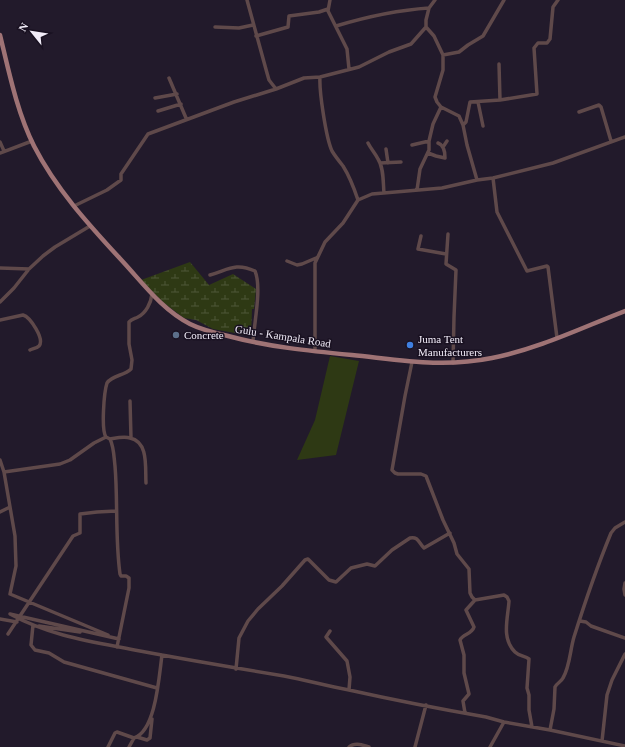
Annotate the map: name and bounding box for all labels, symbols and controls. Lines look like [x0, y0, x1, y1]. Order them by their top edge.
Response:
north arrow [12, 12, 52, 52]
text: N [16, 21, 31, 33]
street label: Gulu - Kampala Road [234, 322, 332, 350]
place label: Concrete [184, 329, 224, 341]
marker: Concrete [171, 330, 181, 340]
place label: Juma Tent Manufacturers [418, 333, 482, 358]
marker: Juma Tent Manufacturers [405, 340, 415, 350]

